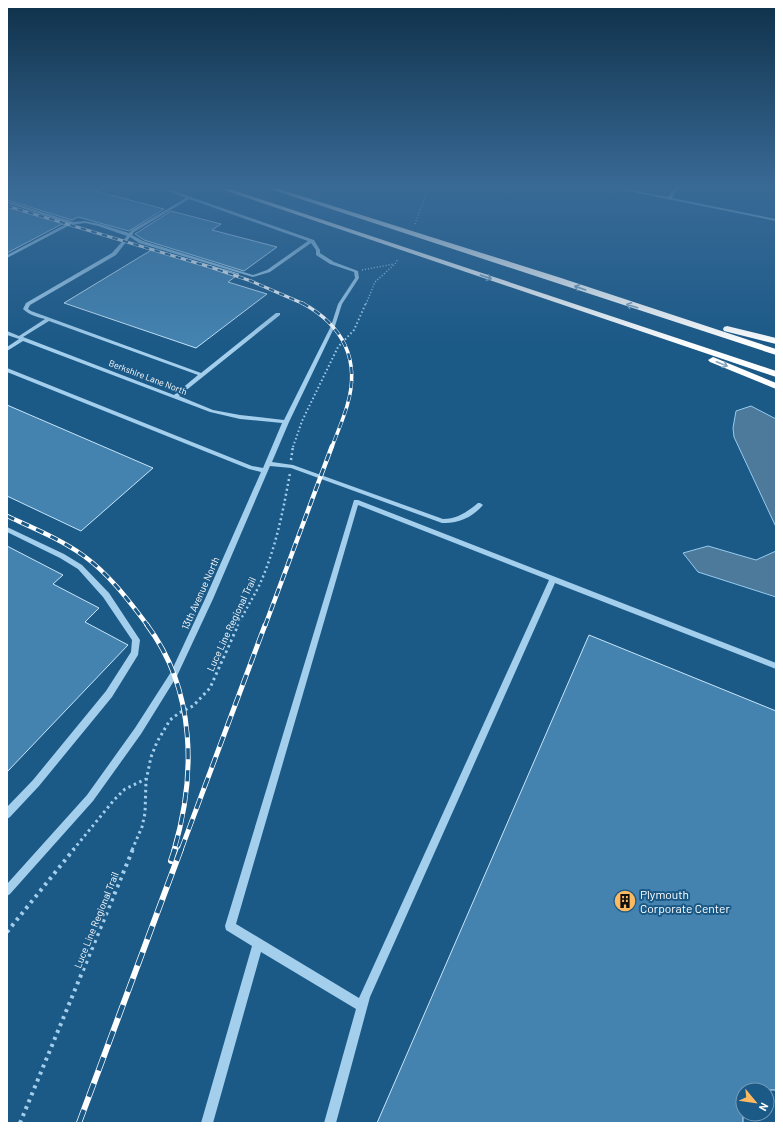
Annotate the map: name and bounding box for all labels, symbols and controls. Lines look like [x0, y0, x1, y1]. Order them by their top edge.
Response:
one-way arrow [480, 273, 492, 281]
one-way arrow [574, 284, 587, 291]
one-way arrow [627, 301, 639, 309]
street label: Berkshire Lane North [107, 357, 189, 397]
one-way arrow [715, 361, 727, 369]
street label: 13th Avenue North [179, 555, 221, 631]
street label: Luce Line Regional Trail [204, 575, 258, 673]
street label: Luce Line Regional Trail [71, 870, 121, 970]
place label: Plymouth Corporate Center [640, 887, 730, 915]
building icon: Plymouth Corporate Center [612, 888, 638, 914]
north arrow [735, 1082, 775, 1122]
text: N [757, 1101, 772, 1113]

